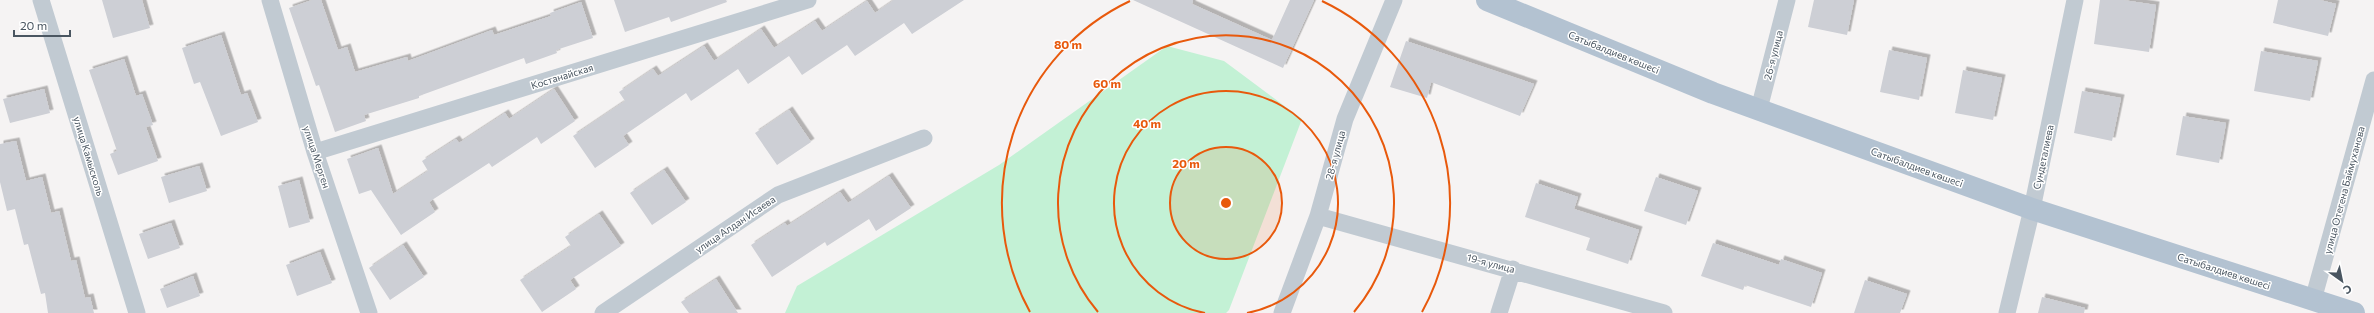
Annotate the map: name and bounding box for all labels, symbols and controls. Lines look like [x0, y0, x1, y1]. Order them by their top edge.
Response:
scale bar [14, 12, 70, 38]
text: 20 m [20, 18, 47, 32]
street label: Сатыбалдиев көшесі [1567, 28, 1661, 76]
street label: 26-я улица [1761, 29, 1785, 81]
text: 80 m [1054, 37, 1082, 51]
street label: Костанайская [529, 61, 595, 91]
text: 60 m [1093, 76, 1121, 90]
street label: улица Камысколь [71, 115, 107, 197]
text: 40 m [1133, 116, 1161, 130]
street label: улица Мерген [301, 124, 333, 190]
street label: Сундеталиева [2030, 124, 2056, 190]
street label: улица Отегена Баймуханова [2321, 125, 2367, 255]
street label: 28-я улица [1323, 129, 1347, 181]
street label: Сатыбалдиев көшесі [1869, 145, 1965, 189]
text: 20 m [1172, 156, 1200, 170]
street label: улица Алдан Исаева [693, 193, 777, 255]
centre of rings [1219, 196, 1233, 210]
street label: Сатыбалдиев көшесі [2176, 250, 2272, 292]
street label: 19-я улица [1466, 251, 1516, 275]
north arrow [2322, 261, 2362, 301]
text: С [2341, 282, 2354, 298]

